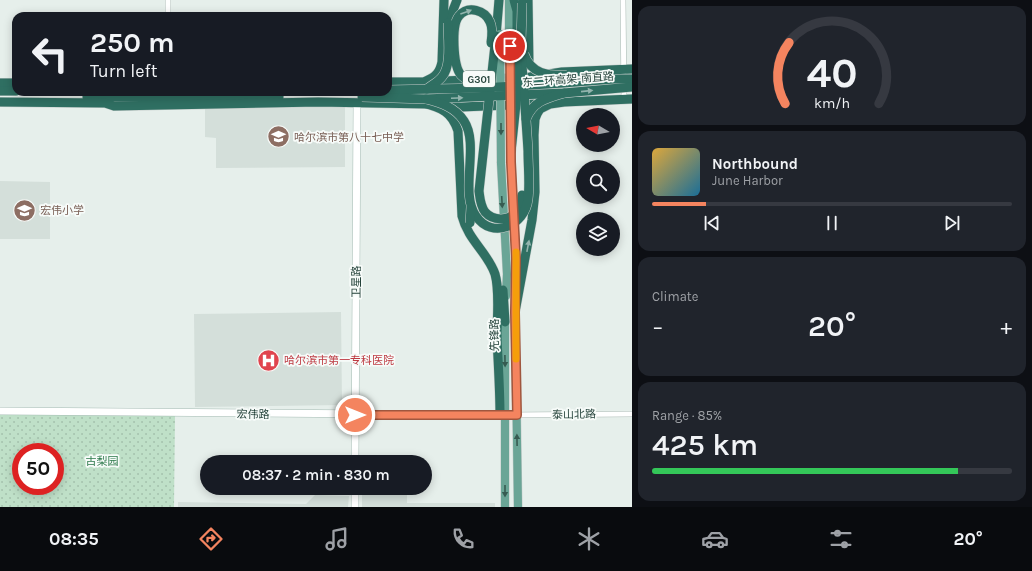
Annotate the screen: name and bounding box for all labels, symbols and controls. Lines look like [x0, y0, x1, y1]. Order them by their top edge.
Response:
one-way arrow [461, 9, 473, 15]
text: 250 m [90, 26, 175, 59]
icon: left [24, 28, 76, 80]
pin [493, 29, 527, 63]
icon: arrive [499, 35, 521, 57]
text: 40 [806, 48, 858, 96]
text: Turn left [90, 60, 158, 82]
street label: 东二环高架-南直路 [522, 70, 614, 89]
road number: G301 [463, 71, 495, 87]
one-way arrow [581, 88, 593, 94]
one-way arrow [451, 94, 463, 101]
text: km/h [814, 94, 850, 111]
north arrow [576, 108, 620, 152]
map controls [576, 108, 620, 256]
one-way arrow [498, 123, 504, 136]
school or university icon: 哈尔滨市第八十七中学 [265, 124, 291, 150]
place label: 哈尔滨市第八十七中学 [294, 131, 404, 144]
text: Northbound [712, 155, 798, 173]
button: search [576, 160, 620, 204]
text: June Harbor [712, 173, 783, 188]
one-way arrow [499, 196, 506, 208]
school or university icon: 宏伟小学 [12, 197, 38, 223]
place label: 宏伟小学 [40, 204, 84, 217]
button: layers [576, 212, 620, 256]
icon: previous [701, 212, 723, 234]
icon: pause [821, 212, 843, 234]
icon: next [941, 212, 963, 234]
one-way arrow [525, 240, 531, 252]
street label: 卫星路 [350, 266, 363, 299]
text: Climate [652, 289, 698, 304]
text: 20° [808, 308, 856, 344]
text: − [652, 314, 664, 340]
text: + [1000, 314, 1012, 340]
street label: 先锋路 [488, 319, 501, 352]
hospital icon: 哈尔滨市第一专科医院 [255, 347, 281, 373]
place label: 哈尔滨市第一专科医院 [284, 354, 394, 367]
one-way arrow [502, 355, 508, 368]
position arrow [334, 394, 376, 436]
street label: 宏伟路 [236, 408, 270, 421]
street label: 泰山北路 [552, 408, 596, 421]
text: Range · 85% [652, 408, 722, 423]
text: 425 km [652, 427, 758, 463]
one-way arrow [514, 433, 520, 446]
speed limit sign: 50 [12, 443, 64, 495]
park label: 古梨园 [86, 455, 119, 468]
text: 08:37 · 2 min · 830 m [242, 466, 390, 484]
one-way arrow [502, 485, 508, 498]
icon: directions [197, 525, 225, 553]
icon: music [323, 525, 351, 553]
icon: phone [449, 525, 477, 553]
icon: climate [575, 525, 603, 553]
icon: car [701, 525, 729, 553]
icon: filters [827, 525, 855, 553]
text: 08:35 [49, 528, 99, 550]
text: 20° [954, 528, 983, 550]

